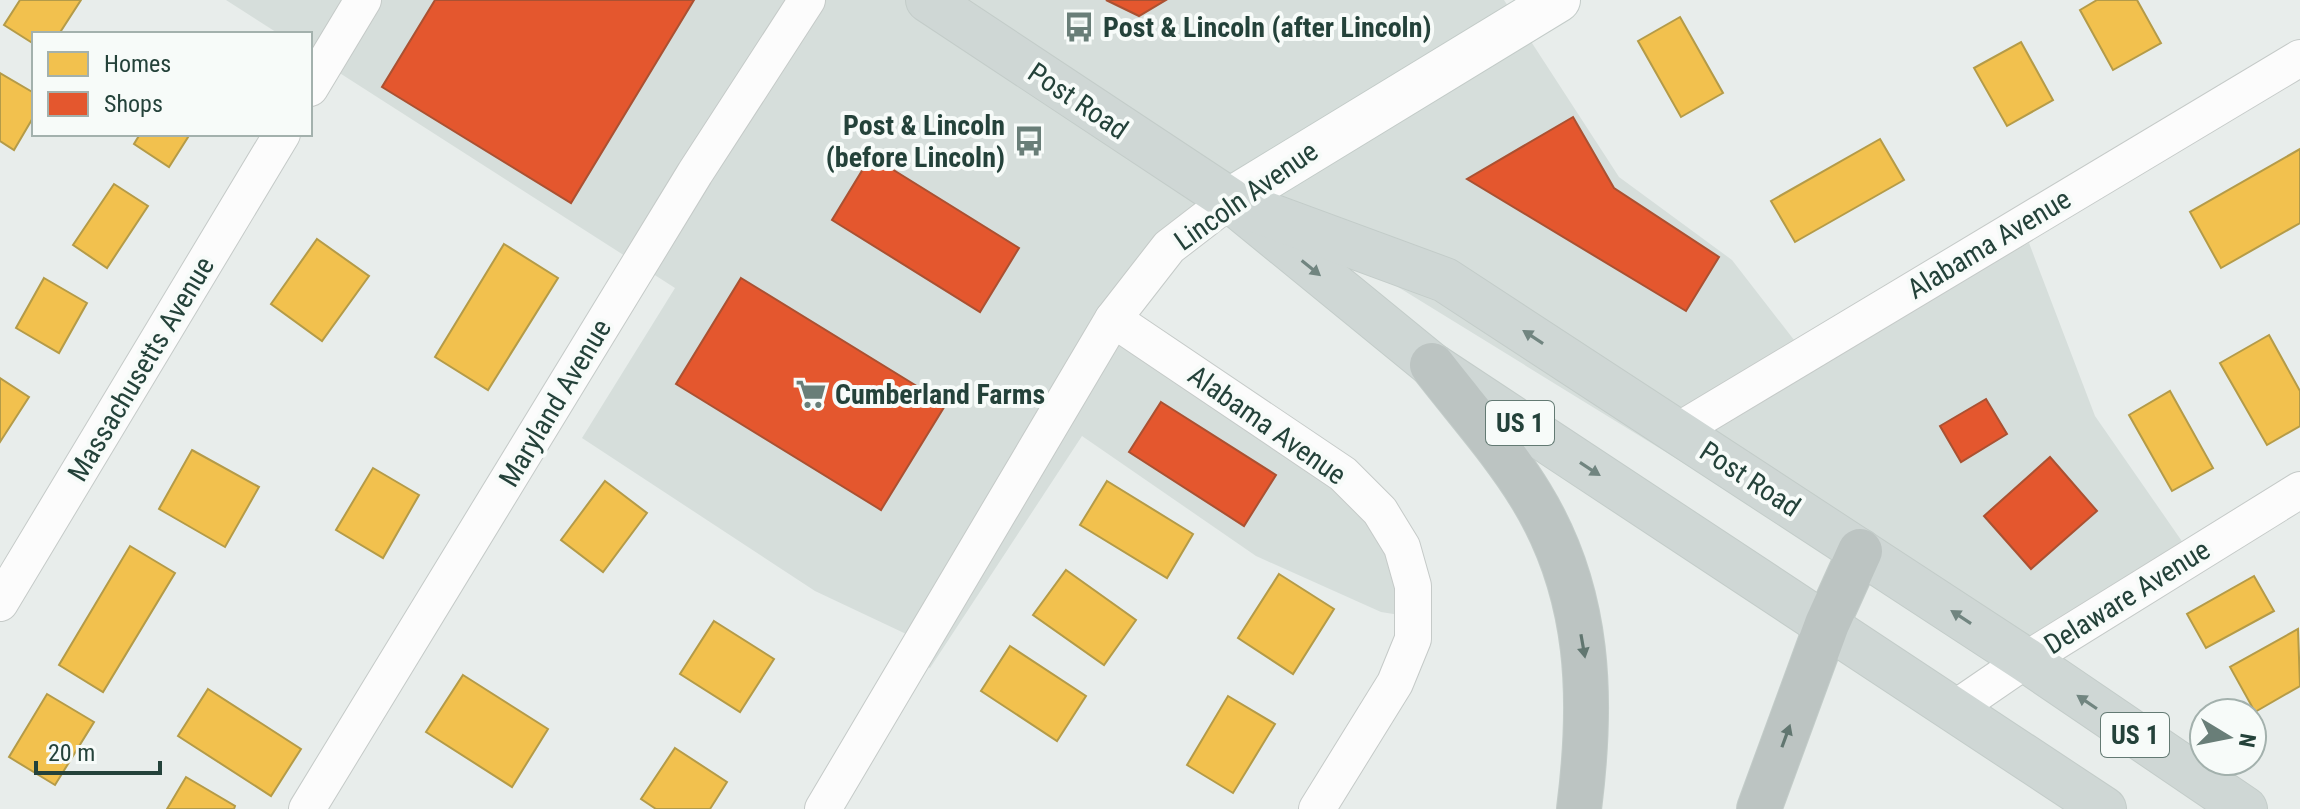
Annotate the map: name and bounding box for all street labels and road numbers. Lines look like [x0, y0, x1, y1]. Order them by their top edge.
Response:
street label: Post Road [1022, 56, 1134, 146]
street label: Lincoln Avenue [1168, 134, 1324, 258]
street label: Alabama Avenue [1901, 182, 2077, 306]
street label: Massachusetts Avenue [61, 251, 221, 487]
street label: Maryland Avenue [492, 313, 618, 493]
street label: Alabama Avenue [1182, 359, 1352, 491]
road number: US 1 [1486, 401, 1554, 445]
street label: Post Road [1694, 434, 1806, 524]
street label: Delaware Avenue [2038, 533, 2216, 661]
road number: US 1 [2101, 713, 2169, 757]

